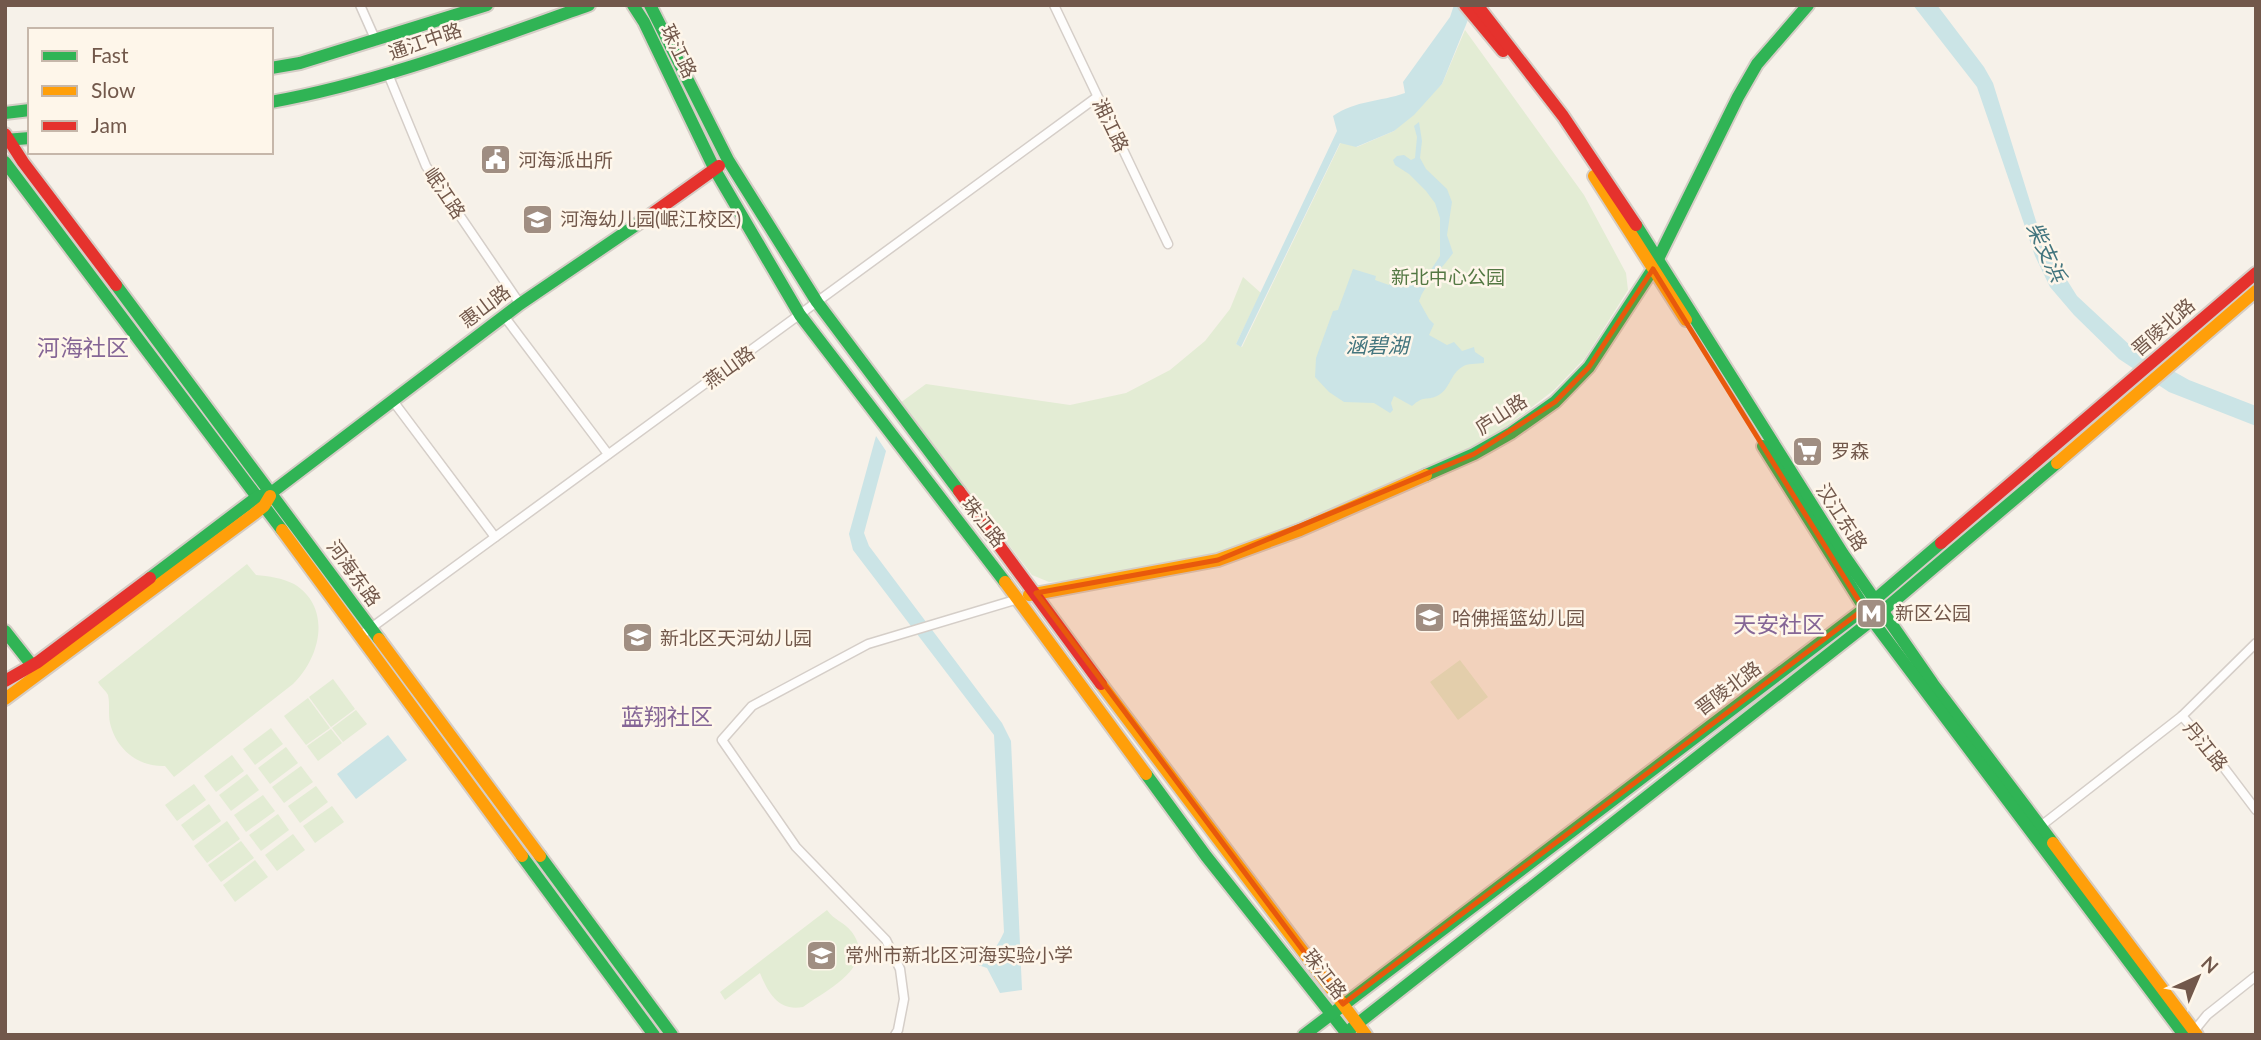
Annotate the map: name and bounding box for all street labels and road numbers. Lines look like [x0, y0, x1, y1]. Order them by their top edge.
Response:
street label: 通江中路 [385, 17, 465, 64]
street label: 珠江路 [657, 20, 702, 81]
street label: 湘江路 [1089, 94, 1134, 155]
street label: 岷江路 [420, 163, 471, 223]
street label: 惠山路 [455, 279, 514, 332]
street label: 晋陵北路 [2126, 293, 2199, 360]
street label: 燕山路 [699, 341, 759, 393]
street label: 庐山路 [1471, 388, 1531, 439]
street label: 汉江东路 [1812, 479, 1873, 555]
street label: 珠江路 [958, 492, 1011, 551]
street label: 河海东路 [323, 535, 386, 610]
street label: 晋陵北路 [1690, 656, 1765, 720]
street label: 丹江路 [2180, 716, 2233, 775]
street label: 珠江路 [1299, 944, 1352, 1003]

